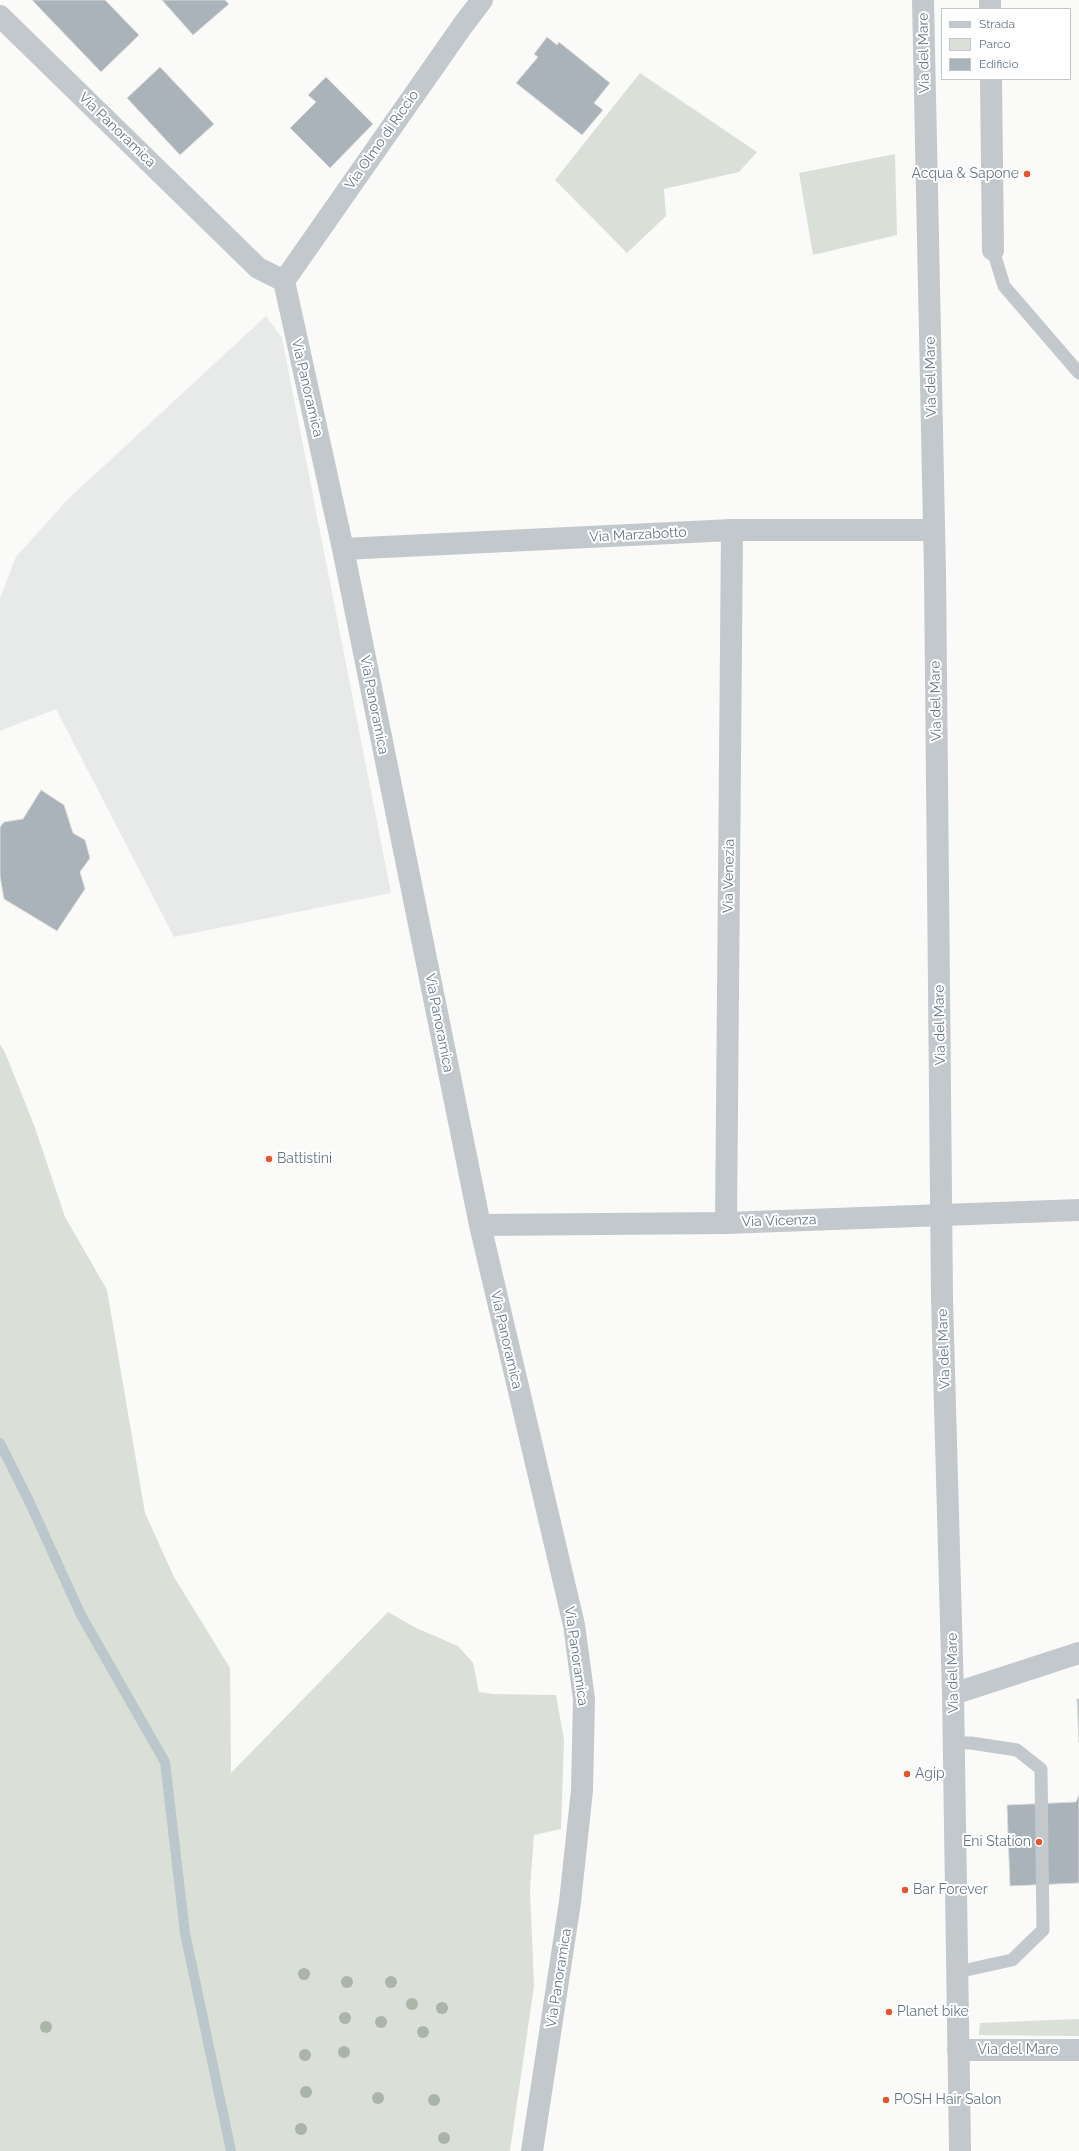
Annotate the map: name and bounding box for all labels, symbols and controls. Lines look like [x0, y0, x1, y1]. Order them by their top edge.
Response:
legend [941, 8, 1071, 80]
street label: Via del Mare [915, 12, 933, 94]
text: Strada [979, 17, 1015, 31]
text: Parco [979, 37, 1011, 51]
text: Edificio [979, 57, 1019, 71]
street label: Via Olmo di Riccio [342, 87, 422, 193]
street label: Via Panoramica [75, 89, 159, 171]
place label: Acqua & Sapone [912, 166, 1019, 182]
marker: Acqua & Sapone [1022, 169, 1032, 179]
street label: Via del Mare [922, 336, 940, 418]
street label: Via Panoramica [288, 337, 326, 439]
street label: Via Marzabotto [589, 524, 687, 546]
street label: Via Panoramica [356, 654, 392, 756]
street label: Via del Mare [927, 660, 945, 742]
street label: Via Venezia [720, 839, 738, 913]
street label: Via Panoramica [421, 972, 457, 1074]
street label: Via del Mare [931, 984, 949, 1066]
place label: Battistini [277, 1151, 332, 1167]
marker: Battistini [264, 1154, 274, 1164]
street label: Via Vicenza [741, 1211, 817, 1231]
street label: Via Panoramica [487, 1289, 525, 1391]
street label: Via del Mare [934, 1308, 954, 1390]
street label: Via Panoramica [561, 1605, 591, 1707]
street label: Via del Mare [944, 1632, 962, 1714]
place label: Agip [915, 1766, 945, 1782]
marker: Agip [902, 1769, 912, 1779]
place label: Eni Station [963, 1834, 1031, 1850]
marker: Eni Station [1034, 1837, 1044, 1847]
place label: Bar Forever [913, 1882, 988, 1898]
marker: Bar Forever [900, 1885, 910, 1895]
street label: Via Panoramica [543, 1927, 575, 2029]
place label: Planet bike [897, 2004, 969, 2020]
marker: Planet bike [884, 2007, 894, 2017]
street label: Via del Mare [978, 2042, 1058, 2058]
place label: POSH Hair Salon [894, 2092, 1001, 2108]
marker: POSH Hair Salon [881, 2095, 891, 2105]

